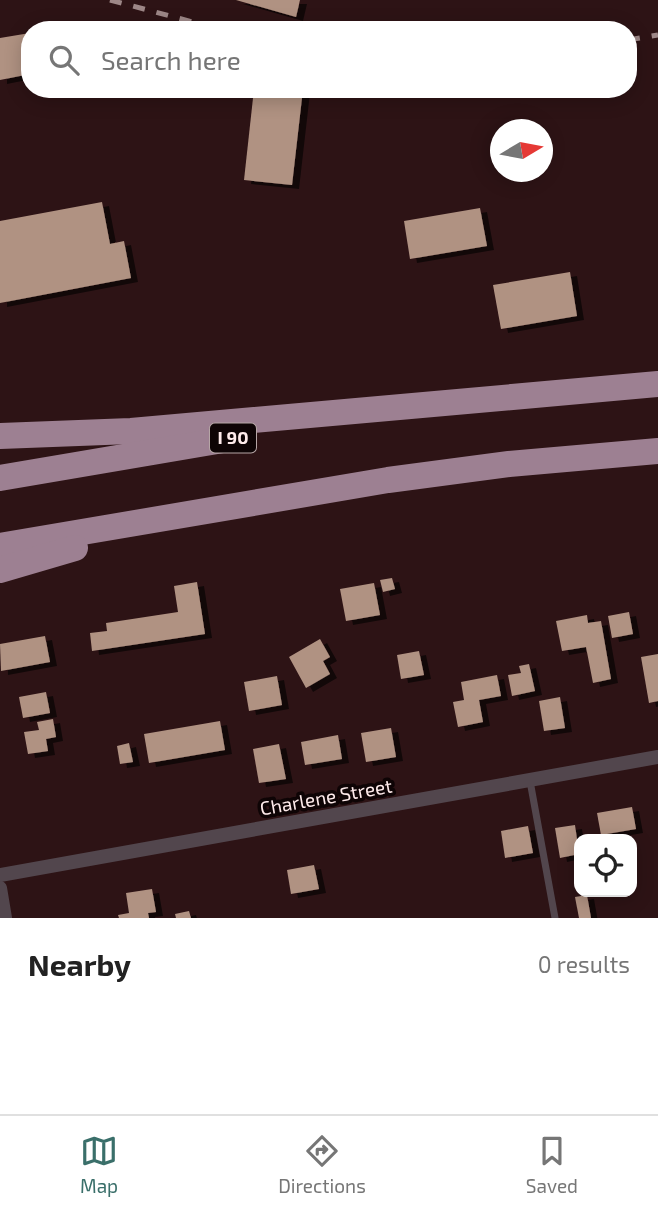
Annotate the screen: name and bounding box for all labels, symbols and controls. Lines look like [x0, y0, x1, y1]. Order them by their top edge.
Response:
search box [21, 21, 637, 98]
icon: search [45, 41, 83, 79]
text: Search here [101, 44, 241, 75]
north arrow [490, 119, 553, 182]
road number: I 90 [210, 424, 256, 452]
street label: Charlene Street [258, 774, 394, 819]
map controls [574, 834, 637, 897]
button: locate [574, 834, 637, 897]
text: Nearby [28, 946, 131, 982]
text: 0 results [538, 950, 630, 978]
tab: Map [80, 1132, 118, 1197]
tab: Directions [278, 1132, 366, 1197]
tab: Saved [526, 1132, 578, 1197]

